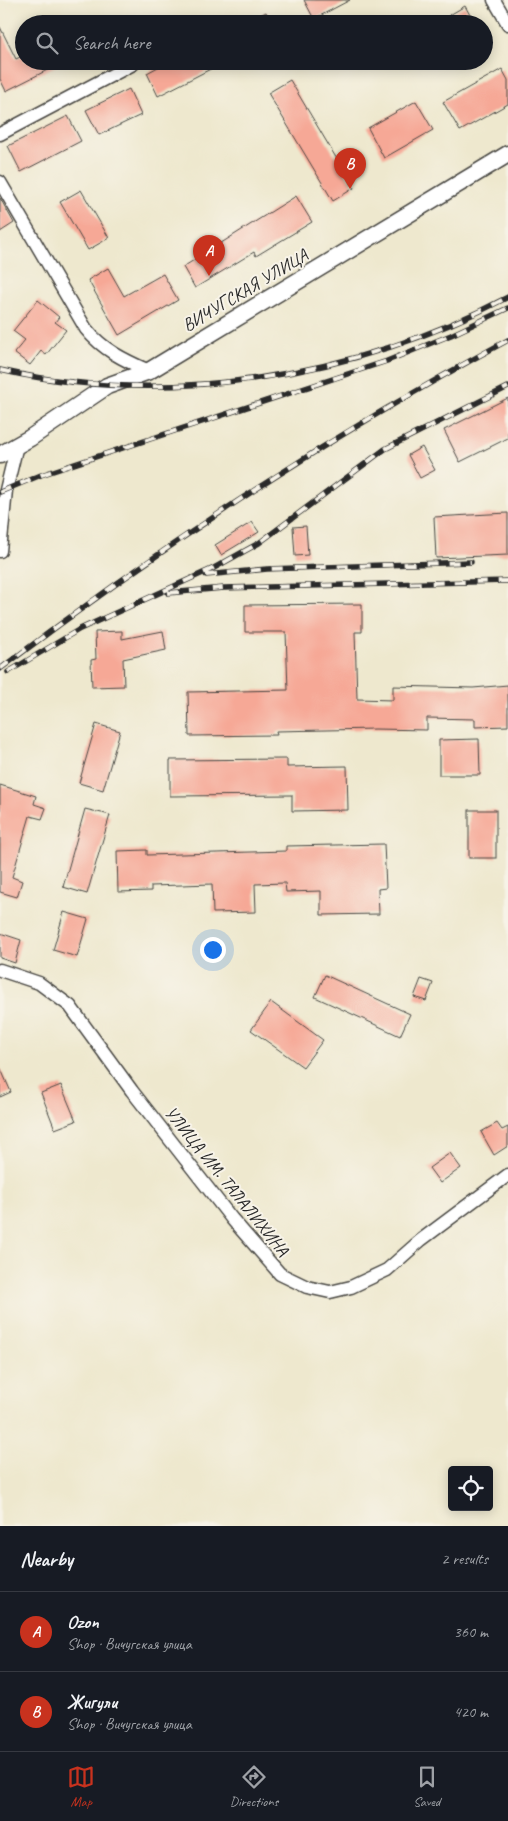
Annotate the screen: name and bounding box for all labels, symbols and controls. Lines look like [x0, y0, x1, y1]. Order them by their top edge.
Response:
search box [15, 15, 493, 70]
icon: search [33, 29, 61, 57]
text: Search here [73, 31, 150, 55]
pin: B [334, 148, 366, 189]
pin: A [193, 235, 225, 276]
street label: ВИЧУГСКАЯ УЛИЦА [178, 243, 313, 336]
your location [200, 937, 226, 963]
street label: УЛИЦА ИМ. ТАЛАЛИХИНА [160, 1102, 295, 1261]
map controls [448, 1466, 493, 1511]
button: locate [448, 1466, 493, 1511]
text: Nearby [20, 1546, 73, 1572]
text: 2 results [441, 1549, 488, 1569]
text: Ozon [67, 1610, 99, 1634]
text: A [32, 1622, 40, 1642]
text: 360 m [454, 1622, 488, 1642]
text: Shop · Вичугская улица [67, 1634, 192, 1654]
text: Жигули [67, 1690, 117, 1714]
text: B [32, 1702, 40, 1722]
text: 420 m [454, 1702, 488, 1722]
text: Shop · Вичугская улица [67, 1714, 192, 1734]
tab: Map [67, 1763, 95, 1810]
tab: Directions [230, 1763, 278, 1810]
tab: Saved [413, 1763, 441, 1810]

